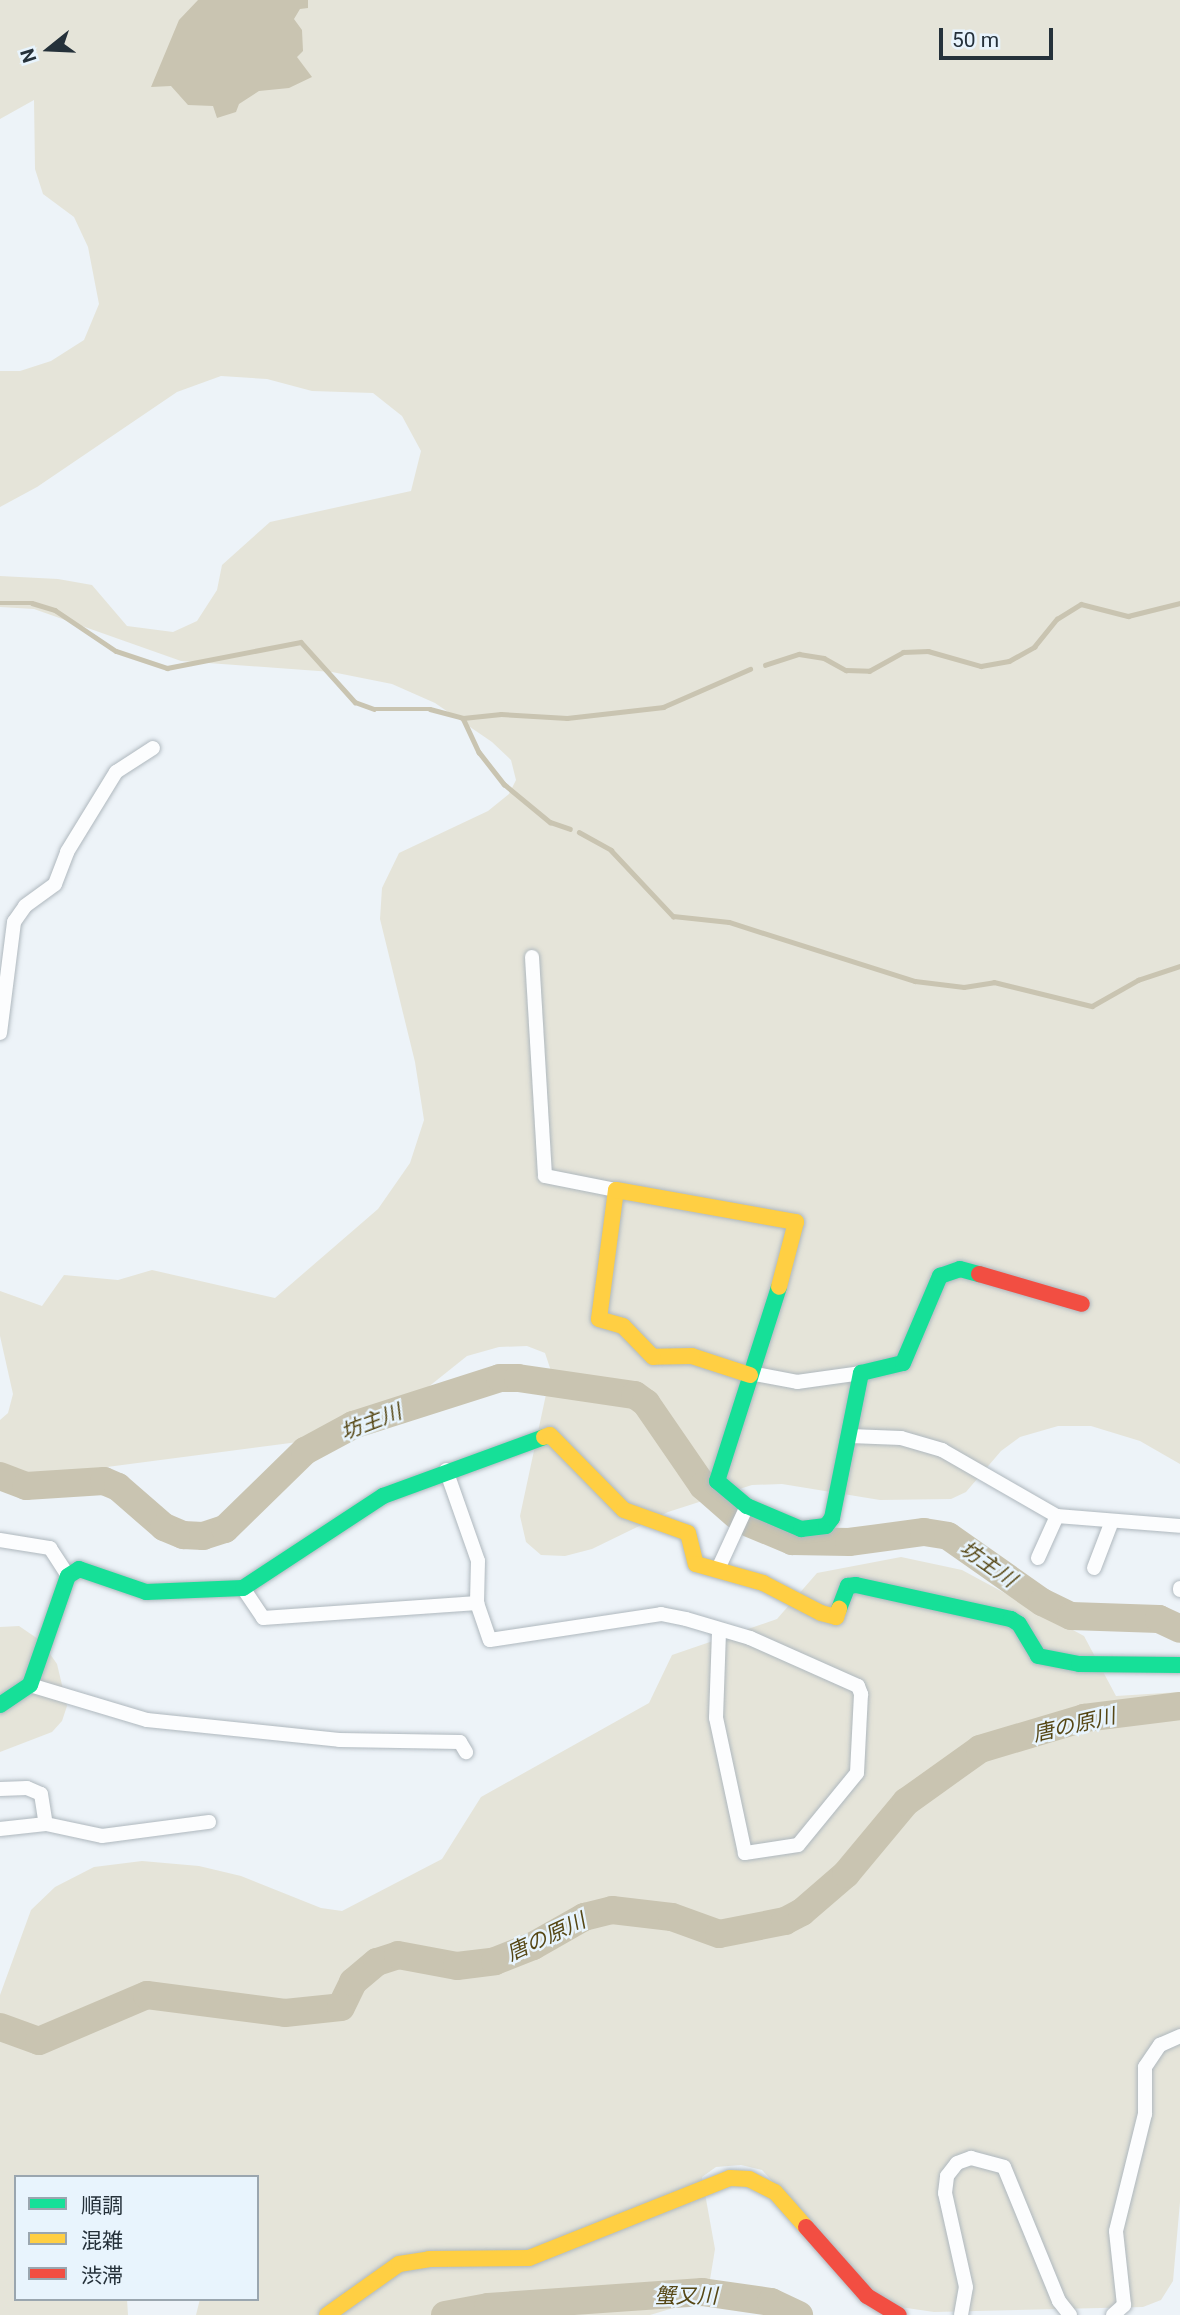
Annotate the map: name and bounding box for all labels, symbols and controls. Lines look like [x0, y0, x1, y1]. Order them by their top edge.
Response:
north arrow [14, 14, 84, 84]
scale bar [942, 14, 1056, 58]
text: 50 m [952, 28, 999, 52]
text: N [16, 46, 42, 66]
water label: 坊主川 [337, 1399, 405, 1445]
water label: 坊主川 [955, 1536, 1021, 1592]
water label: 唐の原川 [1030, 1703, 1118, 1747]
water label: 唐の原川 [503, 1908, 589, 1966]
legend [14, 2175, 259, 2301]
text: 順調 [81, 2194, 123, 2218]
text: 混雑 [81, 2229, 123, 2253]
text: 渋滞 [81, 2264, 123, 2288]
water label: 蟹又川 [655, 2283, 717, 2309]

